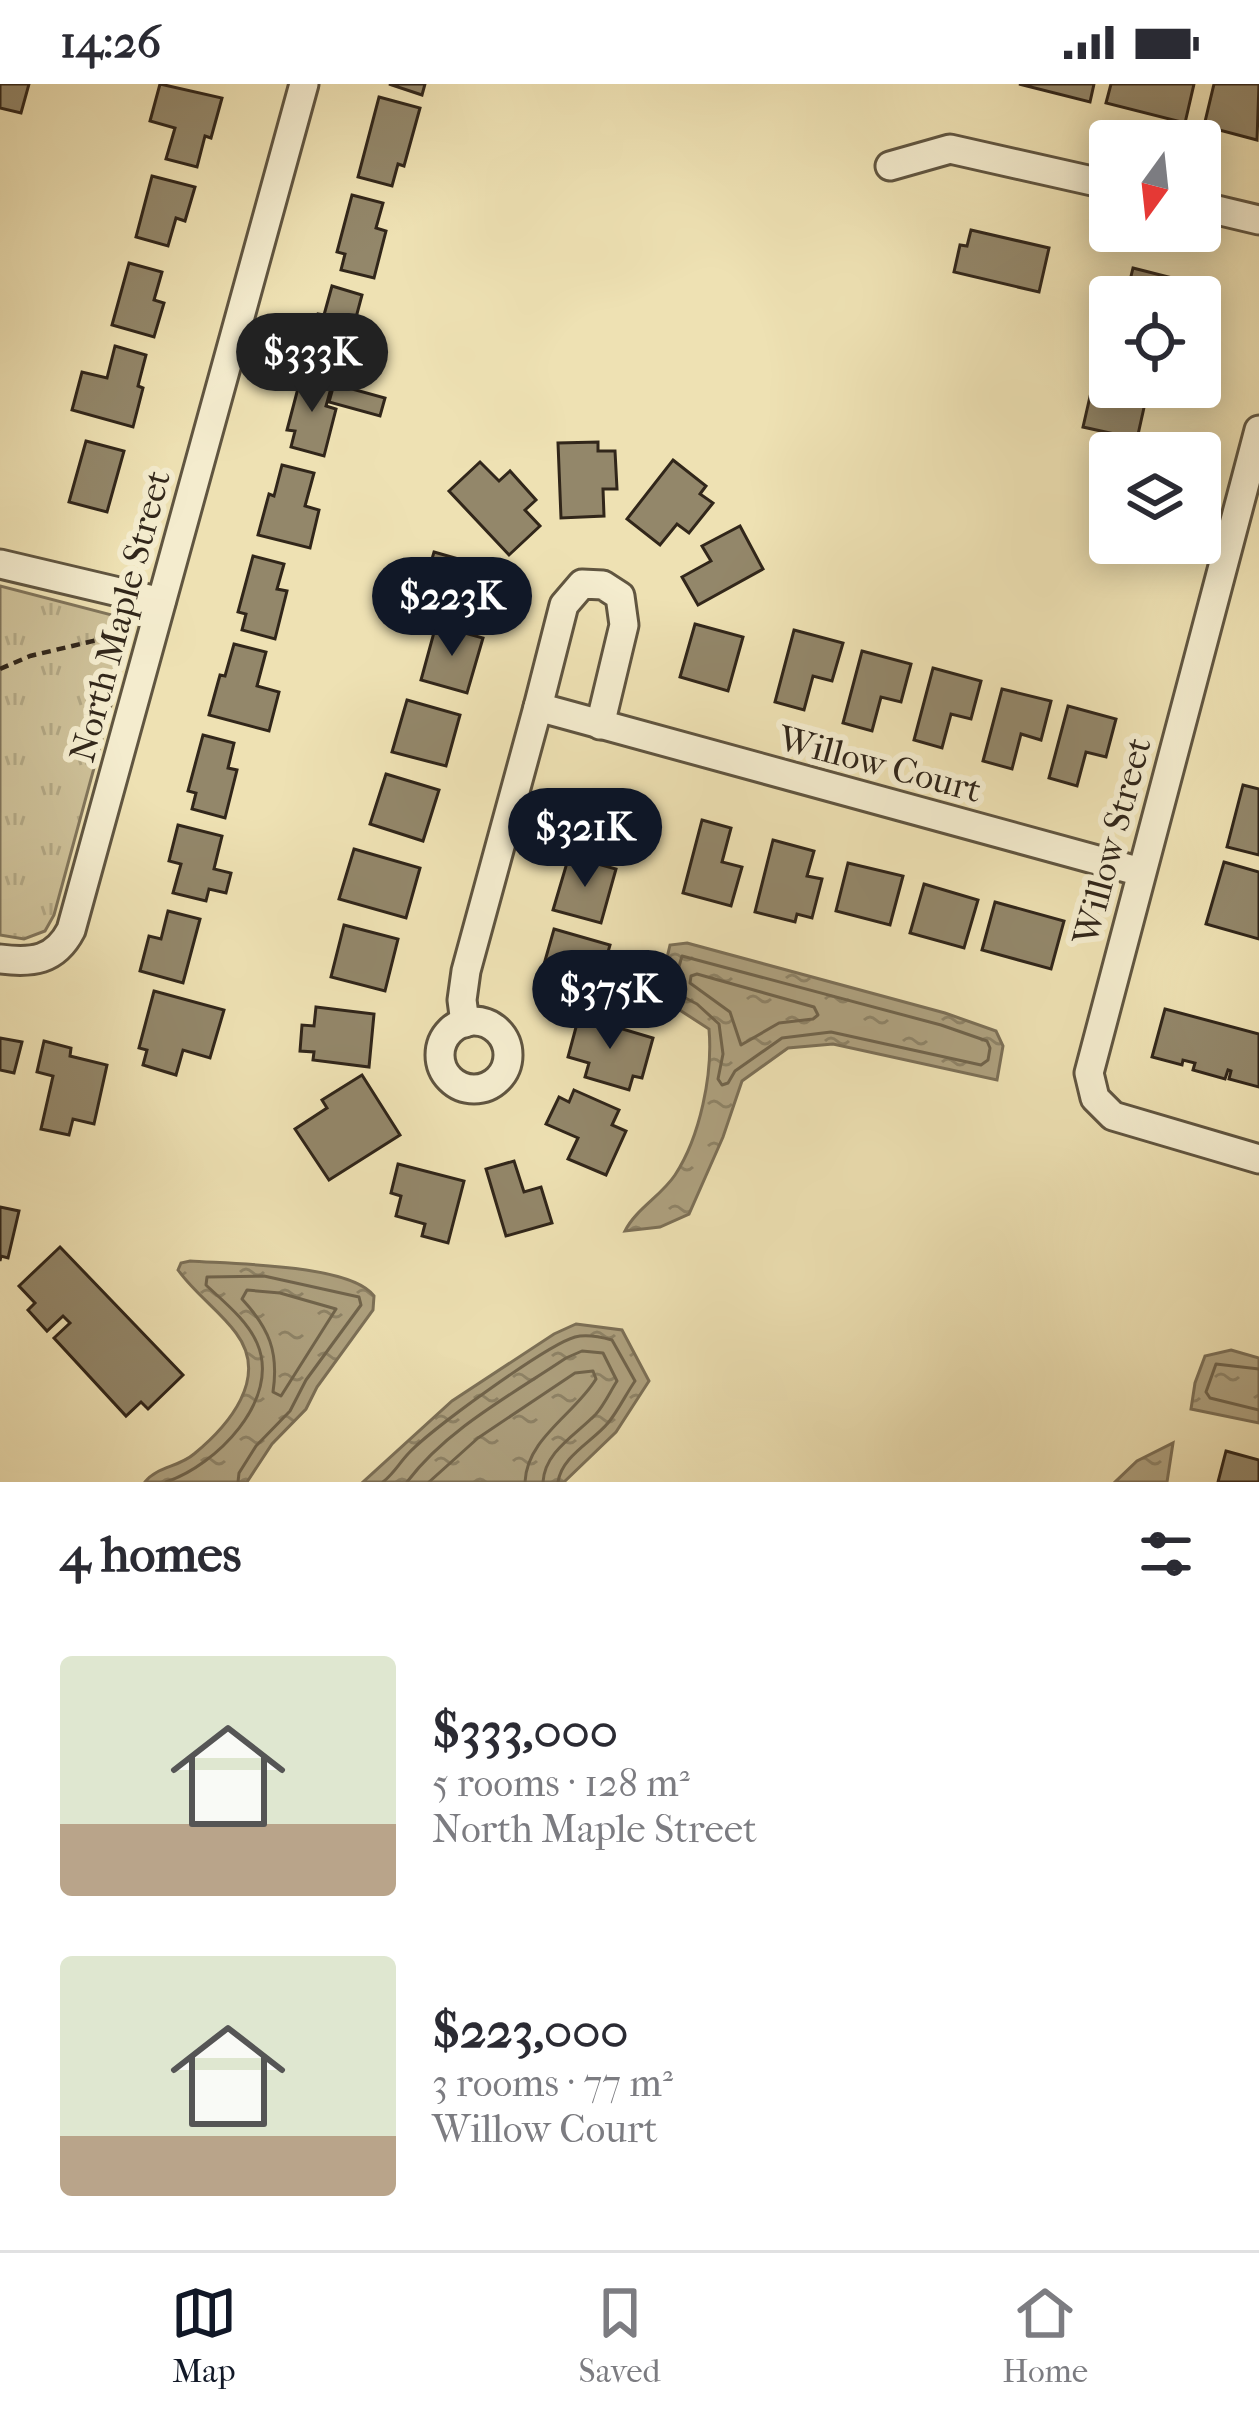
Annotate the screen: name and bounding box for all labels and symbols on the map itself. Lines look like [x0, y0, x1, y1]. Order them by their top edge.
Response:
north arrow [1089, 120, 1221, 252]
pin: $333K [228, 313, 396, 415]
street label: North Maple Street [61, 466, 179, 766]
pin: $223K [368, 557, 536, 659]
street label: Willow Court [773, 716, 986, 811]
street label: Willow Street [1064, 733, 1160, 950]
pin: $321K [501, 788, 669, 890]
pin: $375K [526, 950, 694, 1052]

